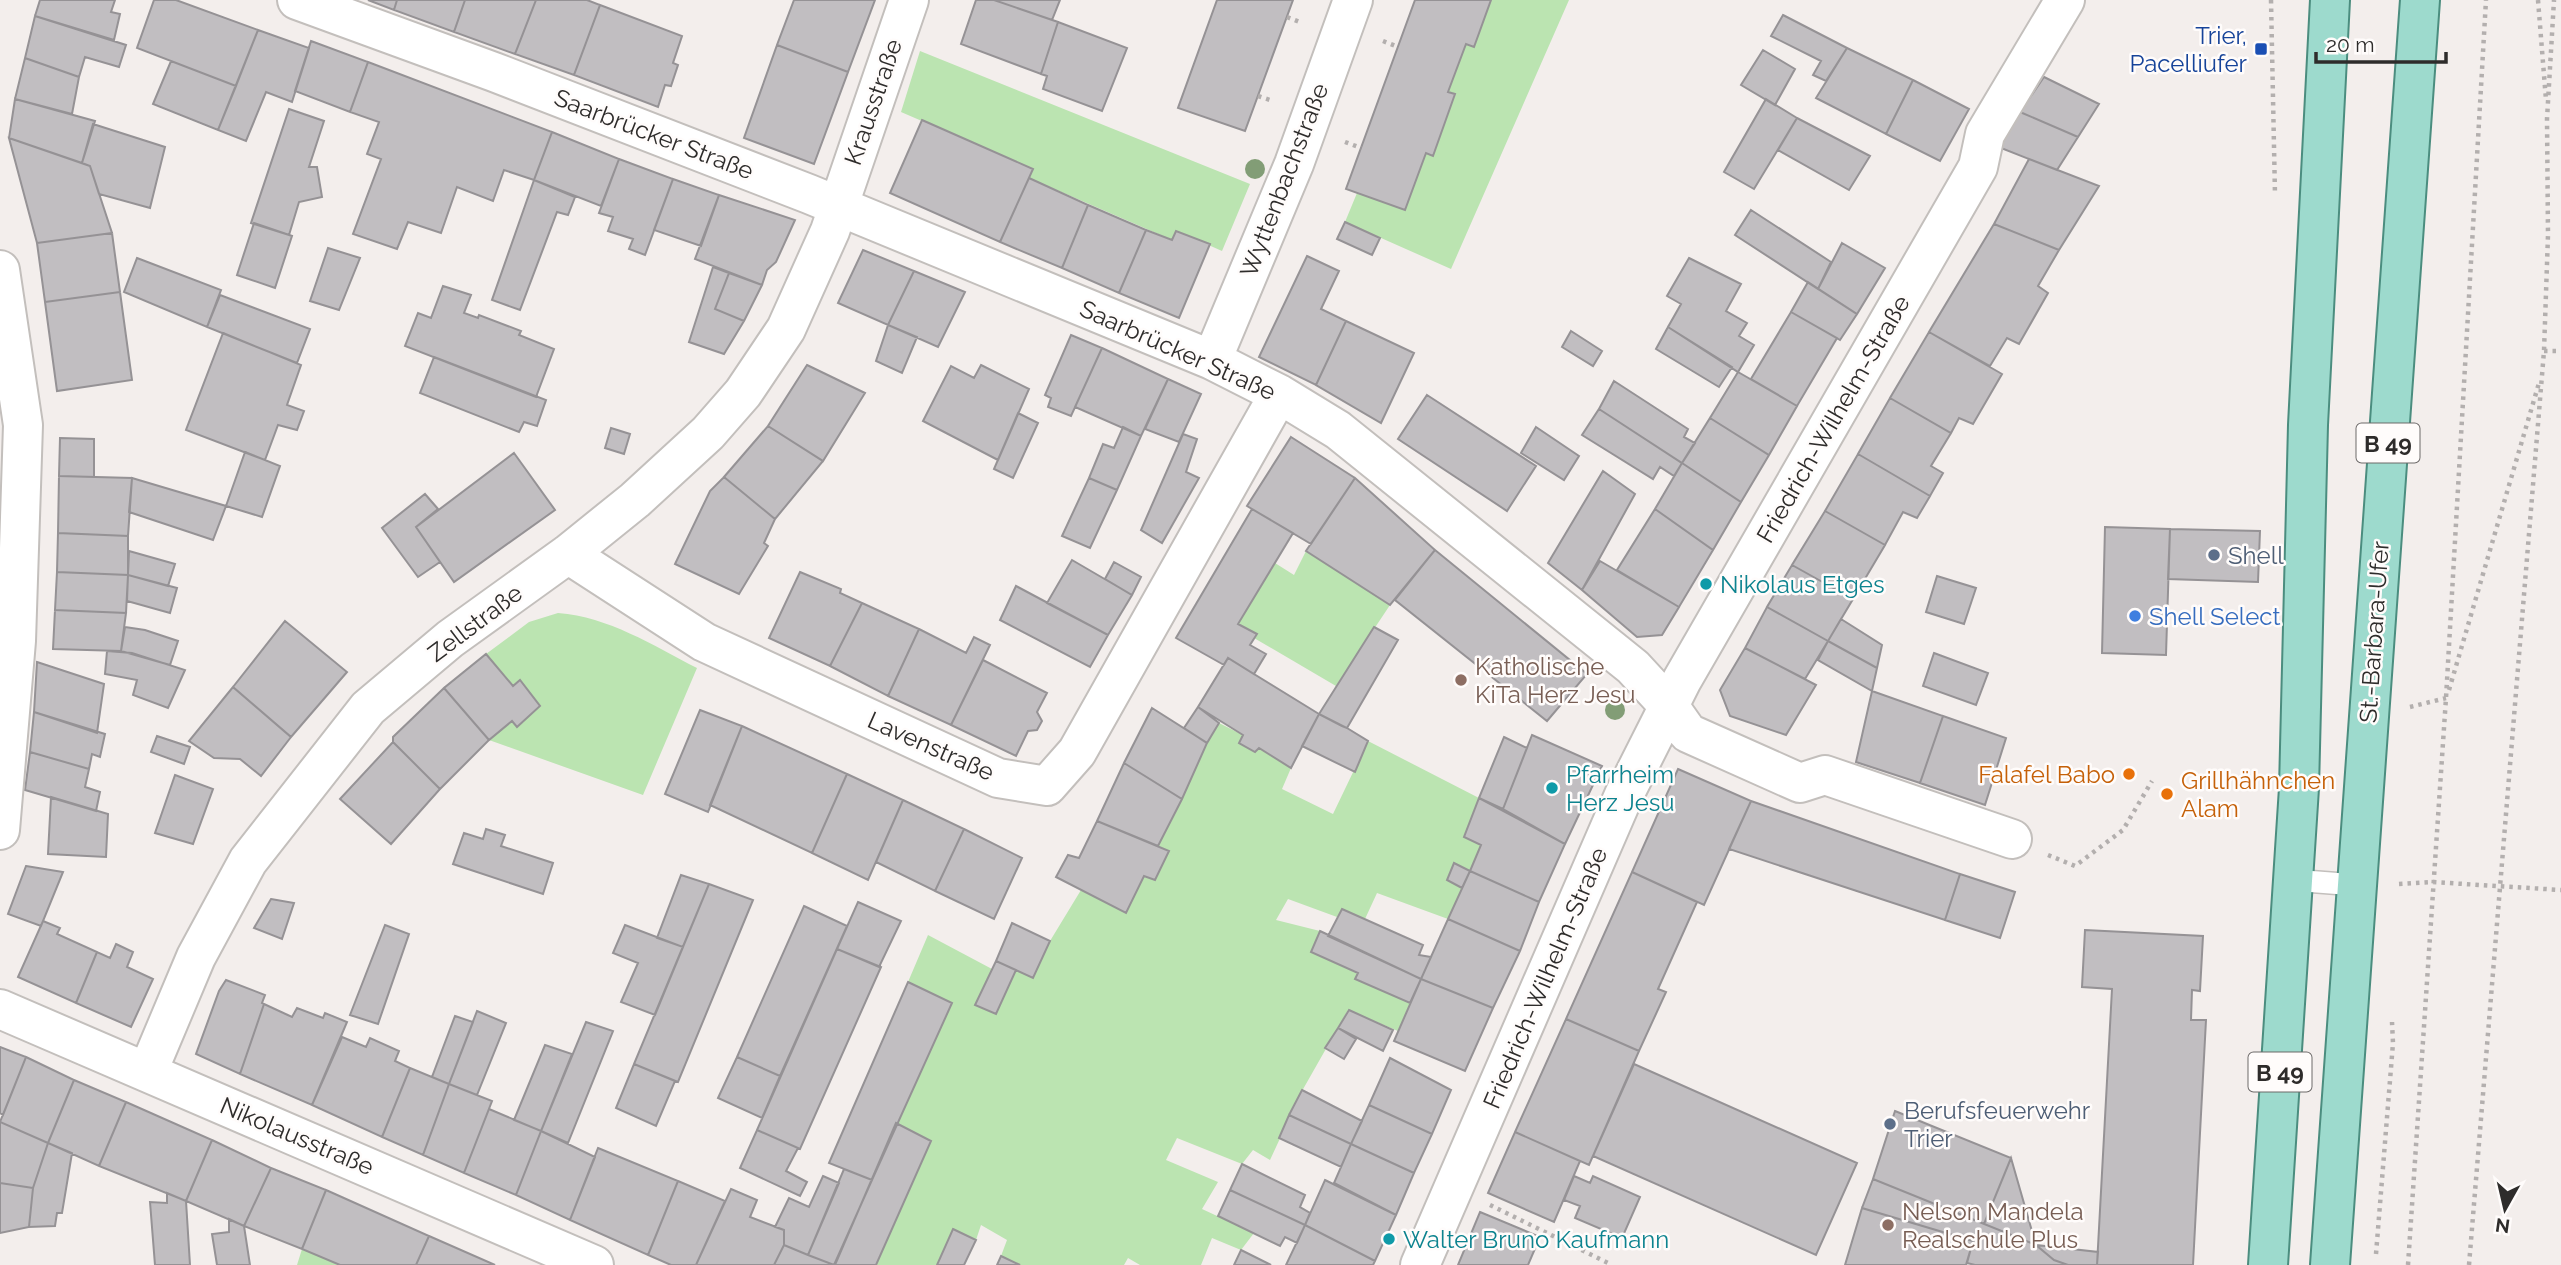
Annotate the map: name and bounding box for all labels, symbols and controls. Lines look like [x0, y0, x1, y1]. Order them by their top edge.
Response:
place label: Trier, Pacelliufer [2129, 21, 2248, 78]
scale bar [2316, 21, 2446, 65]
text: 20 m [2326, 32, 2374, 57]
street label: Krausstraße [838, 35, 908, 169]
marker: Trier, Pacelliufer [2253, 41, 2269, 57]
street label: Wyttenbachstraße [1234, 79, 1334, 281]
street label: Saarbrücker Straße [550, 83, 758, 185]
street label: Friedrich-Wilhelm-Straße [1750, 290, 1916, 548]
street label: Saarbrücker Straße [1076, 294, 1280, 406]
road number: B 49 [2356, 424, 2420, 462]
street label: St.-Barbara-Ufer [2353, 540, 2395, 724]
place label: Shell [2228, 541, 2284, 570]
marker: Shell [2206, 547, 2222, 563]
place label: Nikolaus Etges [1720, 570, 1884, 599]
marker: Nikolaus Etges [1698, 576, 1714, 592]
street label: Zellstraße [422, 578, 528, 668]
place label: Shell Select [2149, 602, 2281, 631]
marker: Shell Select [2127, 608, 2143, 624]
place label: Katholische KiTa Herz Jesu [1475, 652, 1636, 709]
marker: Katholische KiTa Herz Jesu [1453, 672, 1469, 688]
street label: Lavenstraße [863, 705, 999, 787]
place label: Pfarrheim Herz Jesu [1566, 760, 1675, 817]
place label: Falafel Babo [1978, 760, 2115, 789]
marker: Falafel Babo [2121, 766, 2137, 782]
place label: Grillhähnchen Alam [2181, 766, 2335, 823]
marker: Pfarrheim Herz Jesu [1544, 780, 1560, 796]
marker: Grillhähnchen Alam [2159, 786, 2175, 802]
street label: Friedrich-Wilhelm-Straße [1477, 843, 1613, 1113]
road number: B 49 [2248, 1052, 2312, 1092]
street label: Nikolausstraße [216, 1091, 378, 1181]
place label: Berufsfeuerwehr Trier [1904, 1096, 2091, 1153]
marker: Berufsfeuerwehr Trier [1882, 1116, 1898, 1132]
north arrow [2470, 1174, 2540, 1244]
place label: Nelson Mandela Realschule Plus [1902, 1197, 2084, 1254]
text: N [2494, 1214, 2511, 1238]
marker: Nelson Mandela Realschule Plus [1880, 1217, 1896, 1233]
place label: Walter Bruno Kaufmann [1403, 1225, 1669, 1254]
marker: Walter Bruno Kaufmann [1381, 1231, 1397, 1247]

